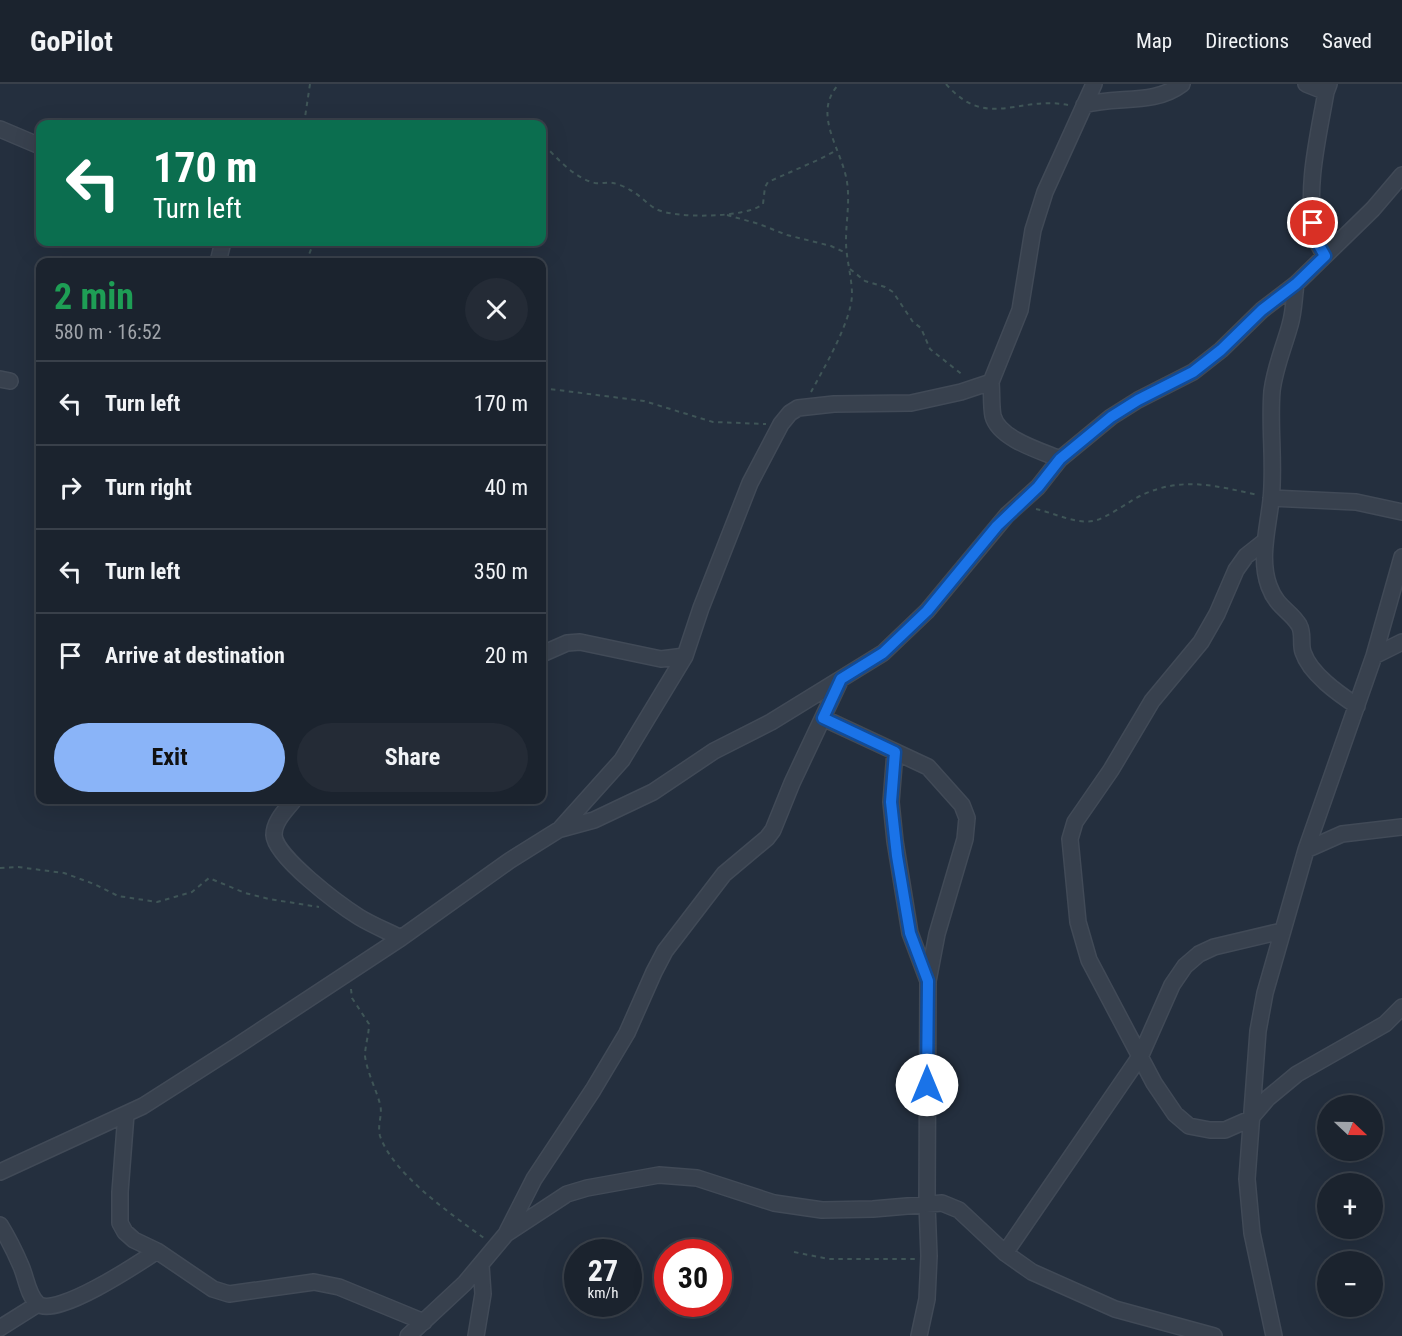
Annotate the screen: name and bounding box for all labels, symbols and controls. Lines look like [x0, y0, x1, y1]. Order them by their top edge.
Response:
text: GoPilot [30, 25, 113, 58]
text: Map [1136, 29, 1172, 53]
text: Directions [1205, 29, 1289, 53]
text: Saved [1322, 29, 1372, 53]
text: 170 m [153, 143, 258, 192]
icon: left [54, 144, 132, 222]
text: Turn left [153, 193, 242, 225]
pin [1287, 197, 1338, 248]
icon: arrive [1296, 206, 1329, 239]
text: 2 min [54, 276, 134, 318]
button: close [465, 278, 528, 341]
text: 580 m · 16:52 [54, 320, 161, 344]
icon: left [54, 387, 87, 420]
text: Turn left [105, 391, 180, 416]
text: 170 m [474, 391, 528, 416]
icon: right [54, 471, 87, 504]
text: Turn right [105, 475, 192, 500]
text: 40 m [485, 475, 528, 500]
icon: left [54, 555, 87, 588]
text: Turn left [105, 559, 180, 584]
text: 350 m [474, 559, 528, 584]
icon: arrive [54, 639, 87, 672]
text: Arrive at destination [105, 643, 285, 668]
text: 20 m [485, 643, 528, 668]
button: Exit [54, 723, 285, 792]
button: Share [297, 723, 528, 792]
position arrow [895, 1053, 959, 1117]
north arrow [1317, 1095, 1383, 1161]
map controls [1317, 1095, 1383, 1317]
button: + [1317, 1173, 1383, 1239]
speed limit sign: 30 [654, 1239, 732, 1317]
button: − [1317, 1251, 1383, 1317]
text: 27 [588, 1253, 618, 1288]
text: km/h [588, 1284, 618, 1302]

